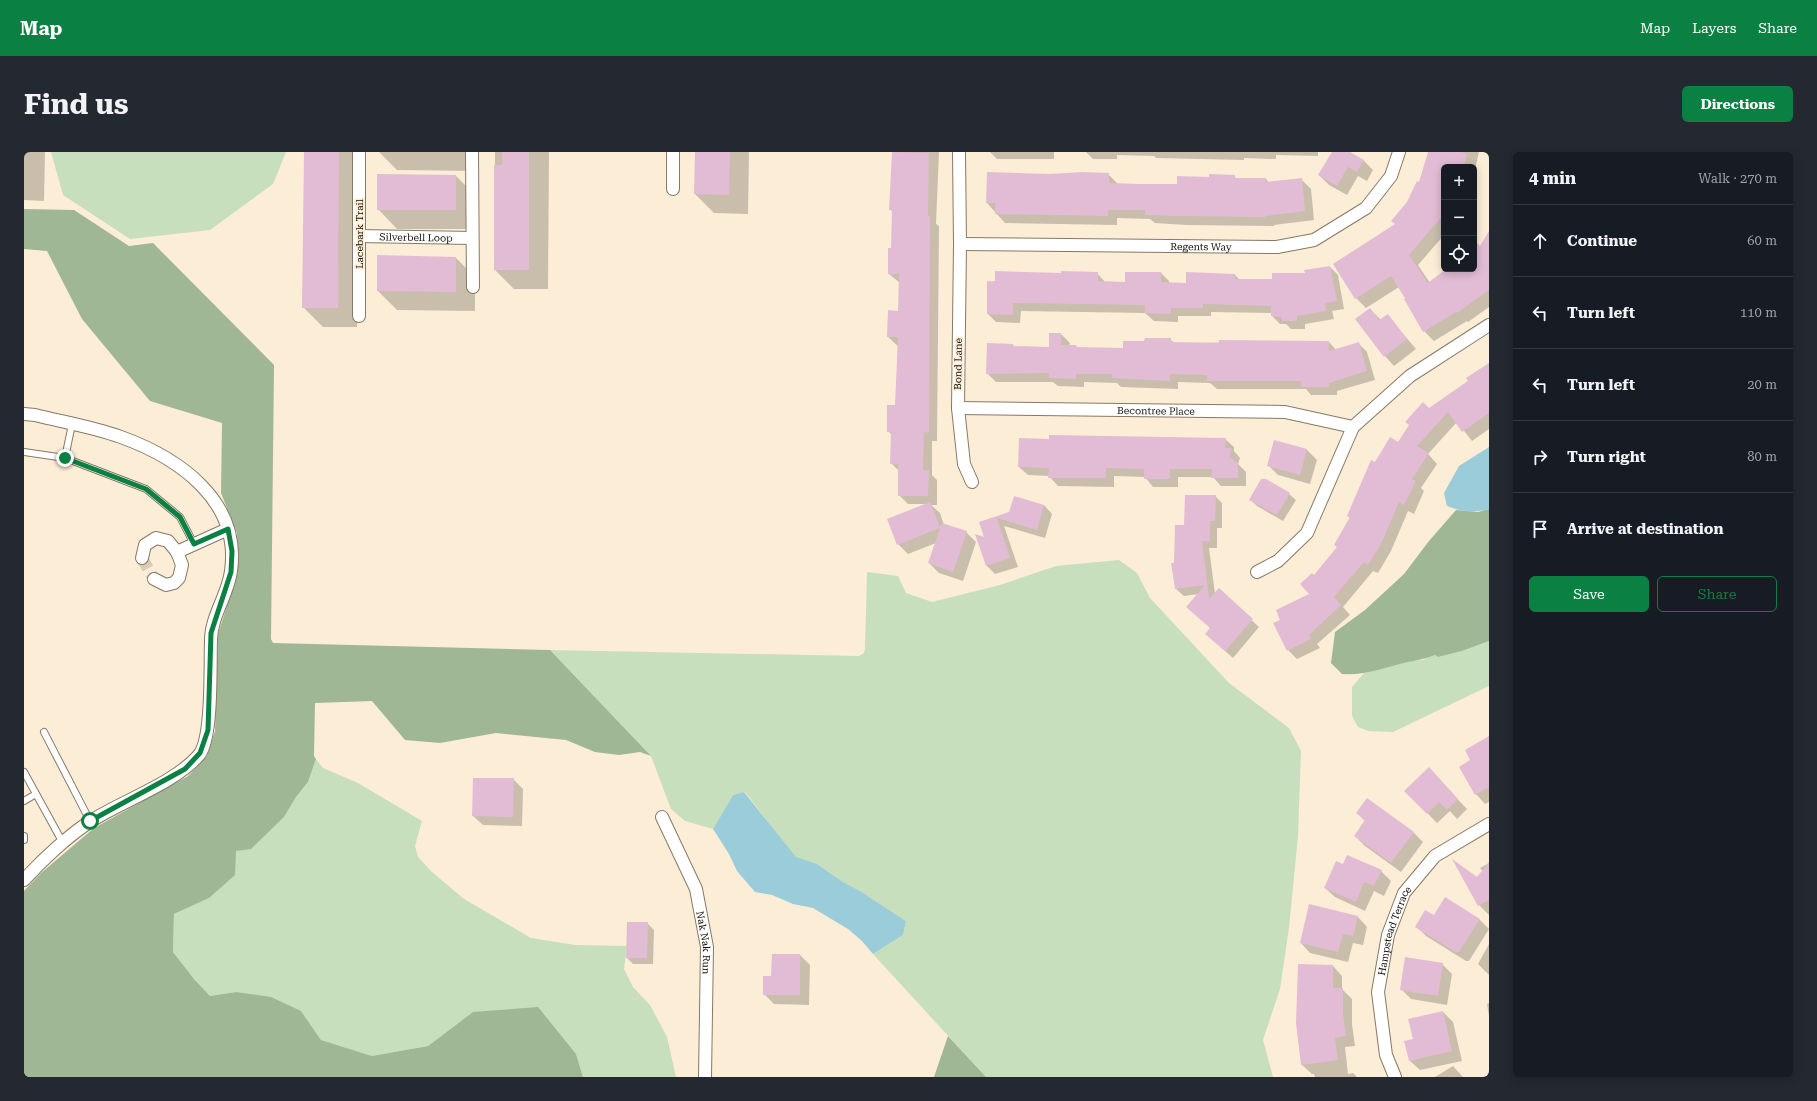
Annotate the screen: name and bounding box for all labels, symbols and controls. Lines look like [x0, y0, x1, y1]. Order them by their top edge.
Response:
text: Map [20, 17, 62, 40]
text: Map [1640, 20, 1670, 36]
text: Layers [1692, 20, 1736, 36]
text: Share [1758, 20, 1797, 36]
button: Directions [1682, 86, 1793, 122]
text: Find us [24, 88, 128, 121]
map controls [1441, 164, 1477, 272]
button: + [1441, 164, 1477, 200]
text: 4 min [1529, 168, 1576, 188]
text: Walk · 270 m [1698, 171, 1777, 186]
street label: Lacebark Trail [354, 199, 365, 269]
button: − [1441, 200, 1477, 236]
icon: ahead [1529, 230, 1551, 252]
street label: Silverbell Loop [379, 231, 453, 243]
text: Continue [1567, 232, 1637, 250]
text: 60 m [1747, 233, 1777, 248]
button: locate [1441, 236, 1477, 272]
street label: Regents Way [1170, 240, 1232, 252]
icon: left [1529, 302, 1551, 324]
text: Turn left [1567, 304, 1635, 322]
text: 110 m [1740, 305, 1777, 320]
street label: Bond Lane [952, 337, 964, 390]
icon: left [1529, 374, 1551, 396]
text: Turn left [1567, 376, 1635, 394]
text: 20 m [1747, 377, 1777, 392]
street label: Becontree Place [1117, 404, 1195, 416]
icon: right [1529, 446, 1551, 468]
text: Turn right [1567, 448, 1646, 466]
route end [56, 449, 74, 467]
text: 80 m [1747, 449, 1777, 464]
icon: arrive [1529, 518, 1551, 540]
text: Arrive at destination [1567, 520, 1723, 538]
button: Save [1529, 576, 1649, 612]
button: Share [1657, 576, 1777, 612]
route start [81, 812, 99, 830]
street label: Hampstead Terrace [1376, 883, 1413, 976]
street label: Nak Nak Run [695, 910, 713, 975]

